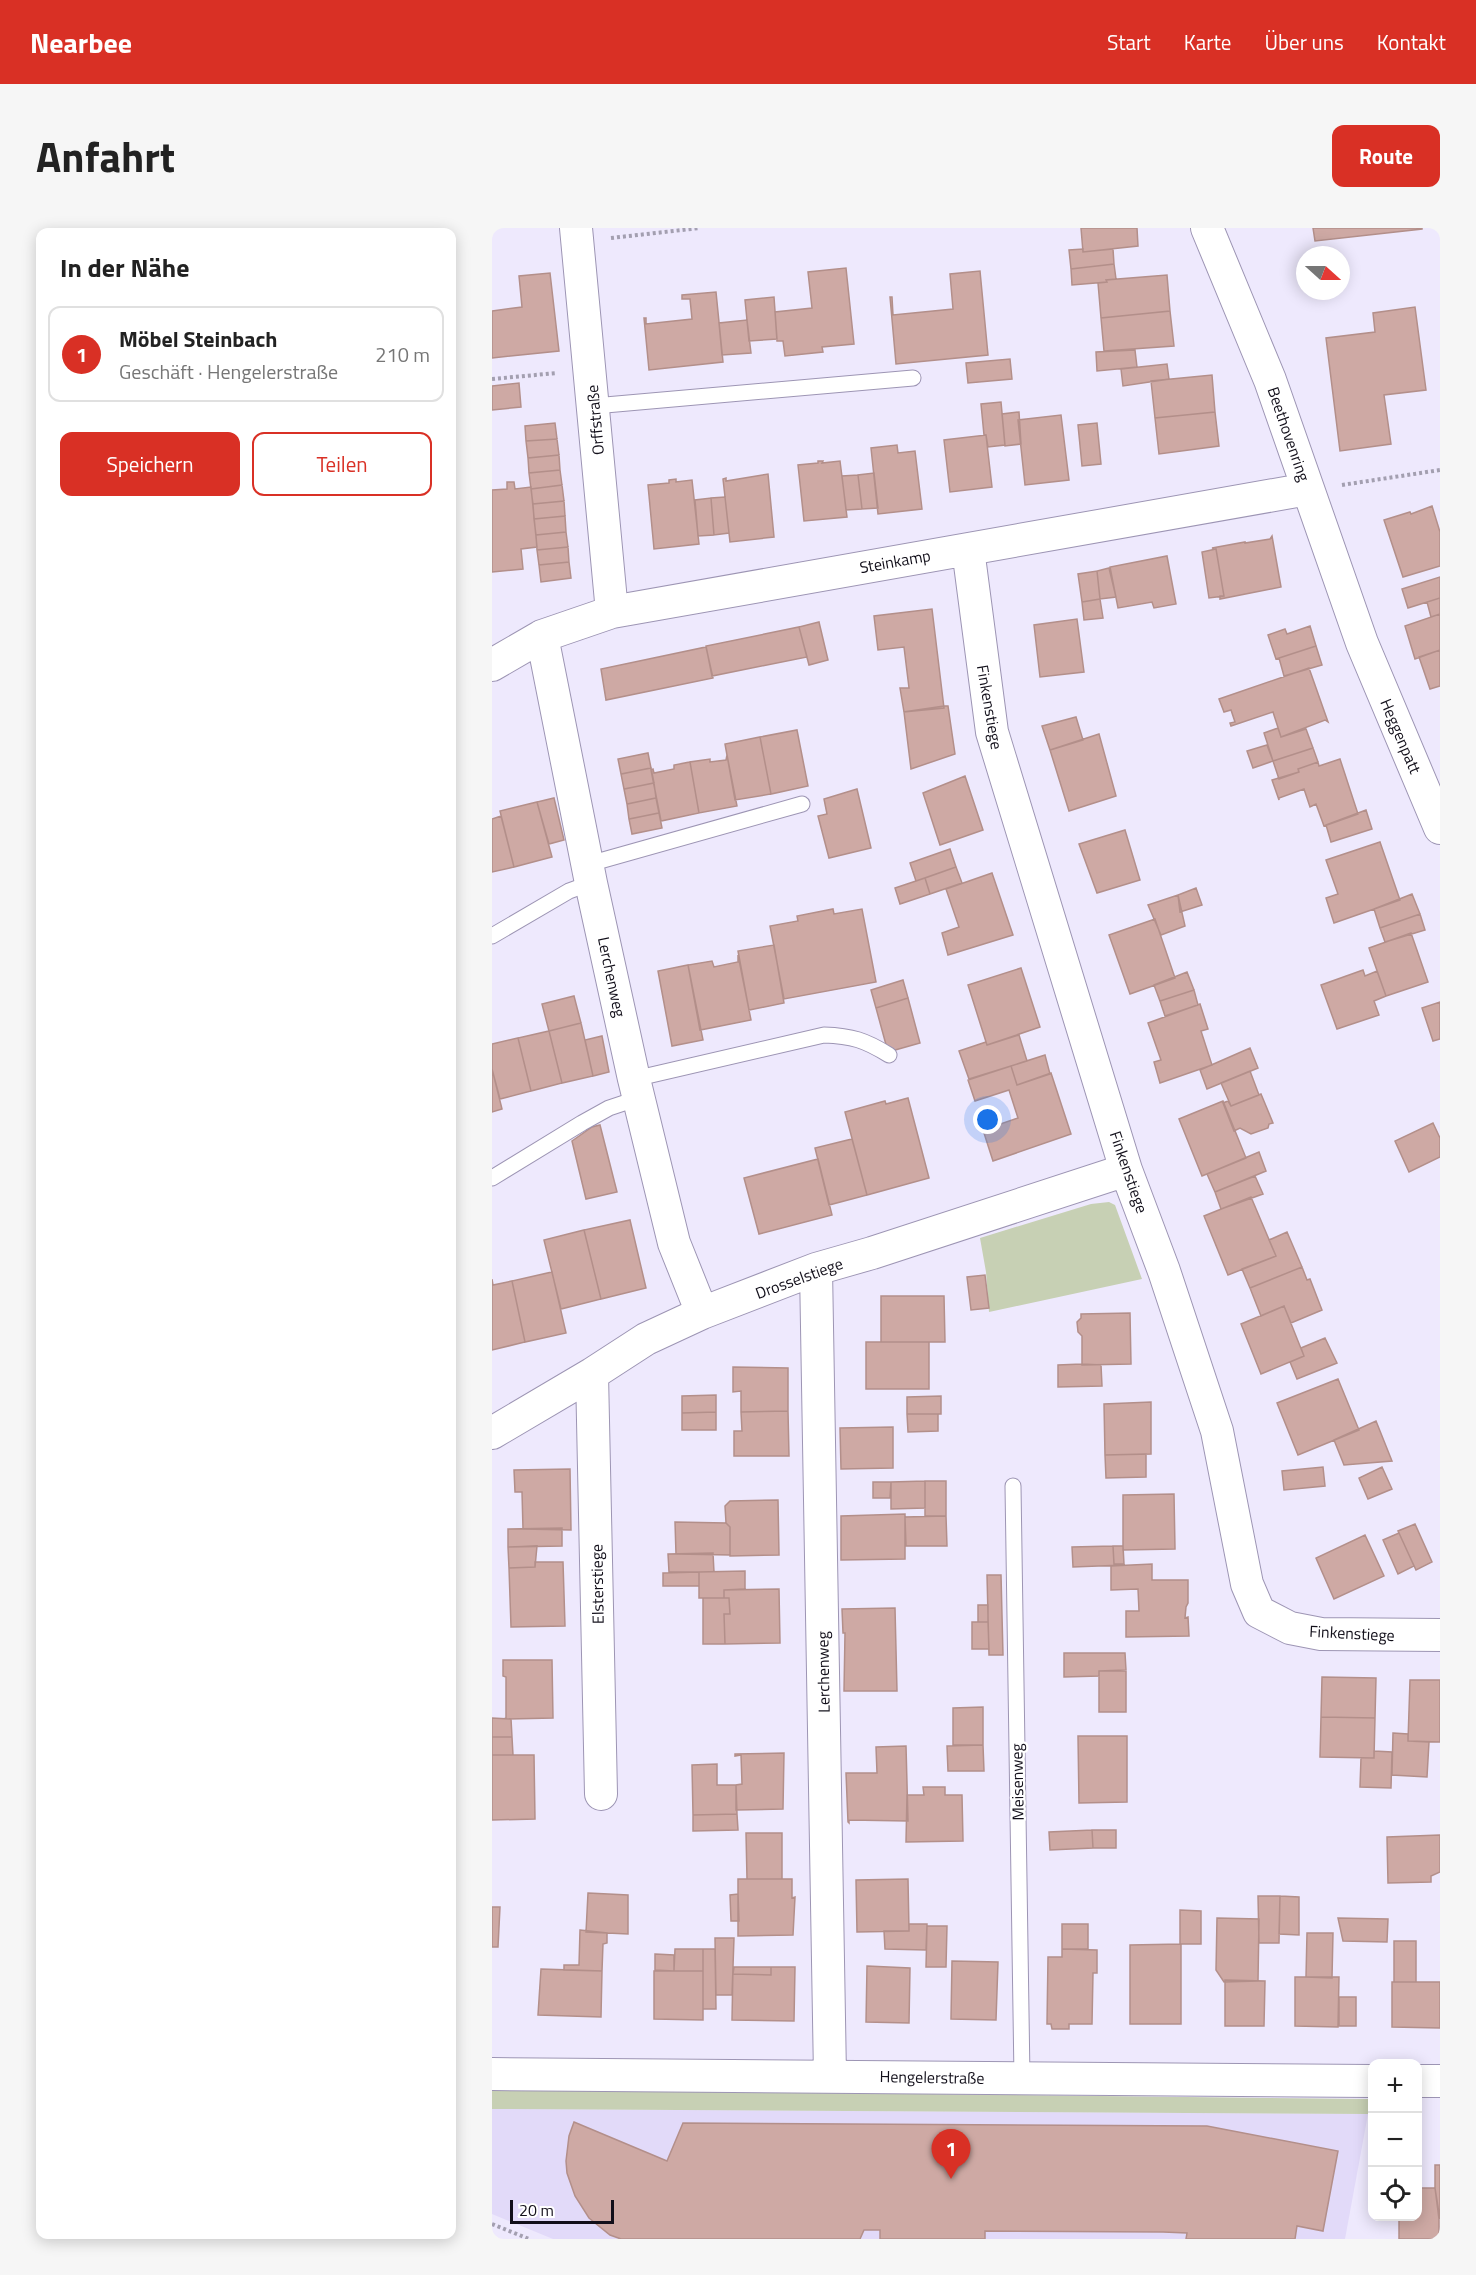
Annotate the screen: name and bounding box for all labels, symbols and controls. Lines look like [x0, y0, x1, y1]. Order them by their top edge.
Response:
text: Nearbee [30, 21, 132, 64]
text: Start [1107, 26, 1151, 58]
text: Karte [1184, 26, 1231, 58]
text: Über uns [1264, 26, 1344, 58]
text: Kontakt [1377, 26, 1446, 58]
text: Anfahrt [36, 124, 175, 188]
button: Route [1332, 125, 1440, 187]
north arrow [1296, 246, 1350, 300]
text: In der Nähe [60, 248, 189, 287]
text: Möbel Steinbach [119, 322, 278, 356]
text: 1 [76, 339, 87, 370]
text: 210 m [375, 339, 430, 370]
text: Geschäft · Hengelerstraße [119, 356, 338, 387]
street label: Beethovenring [1262, 383, 1316, 485]
street label: Orffstraße [580, 384, 610, 456]
button: Speichern [60, 432, 240, 496]
button: Teilen [252, 432, 432, 496]
street label: Steinkamp [858, 543, 932, 579]
street label: Finkenstiege [971, 663, 1009, 751]
street label: Heggenpatt [1374, 695, 1428, 778]
street label: Lerchenweg [592, 935, 632, 1019]
your location [973, 1105, 1002, 1134]
street label: Finkenstiege [1104, 1128, 1154, 1216]
street label: Drosselstiege [752, 1251, 846, 1305]
street label: Elsterstiege [584, 1544, 610, 1624]
street label: Finkenstiege [1309, 1619, 1395, 1647]
street label: Lerchenweg [810, 1631, 836, 1713]
street label: Meisenweg [1004, 1743, 1030, 1821]
map controls [1368, 2059, 1422, 2221]
button: + [1368, 2059, 1422, 2113]
street label: Hengelerstraße [879, 2064, 985, 2090]
button: − [1368, 2113, 1422, 2167]
pin: 1 [932, 2130, 970, 2179]
button: locate [1368, 2167, 1422, 2221]
scale bar [510, 2197, 614, 2224]
text: 20 m [519, 2198, 554, 2222]

